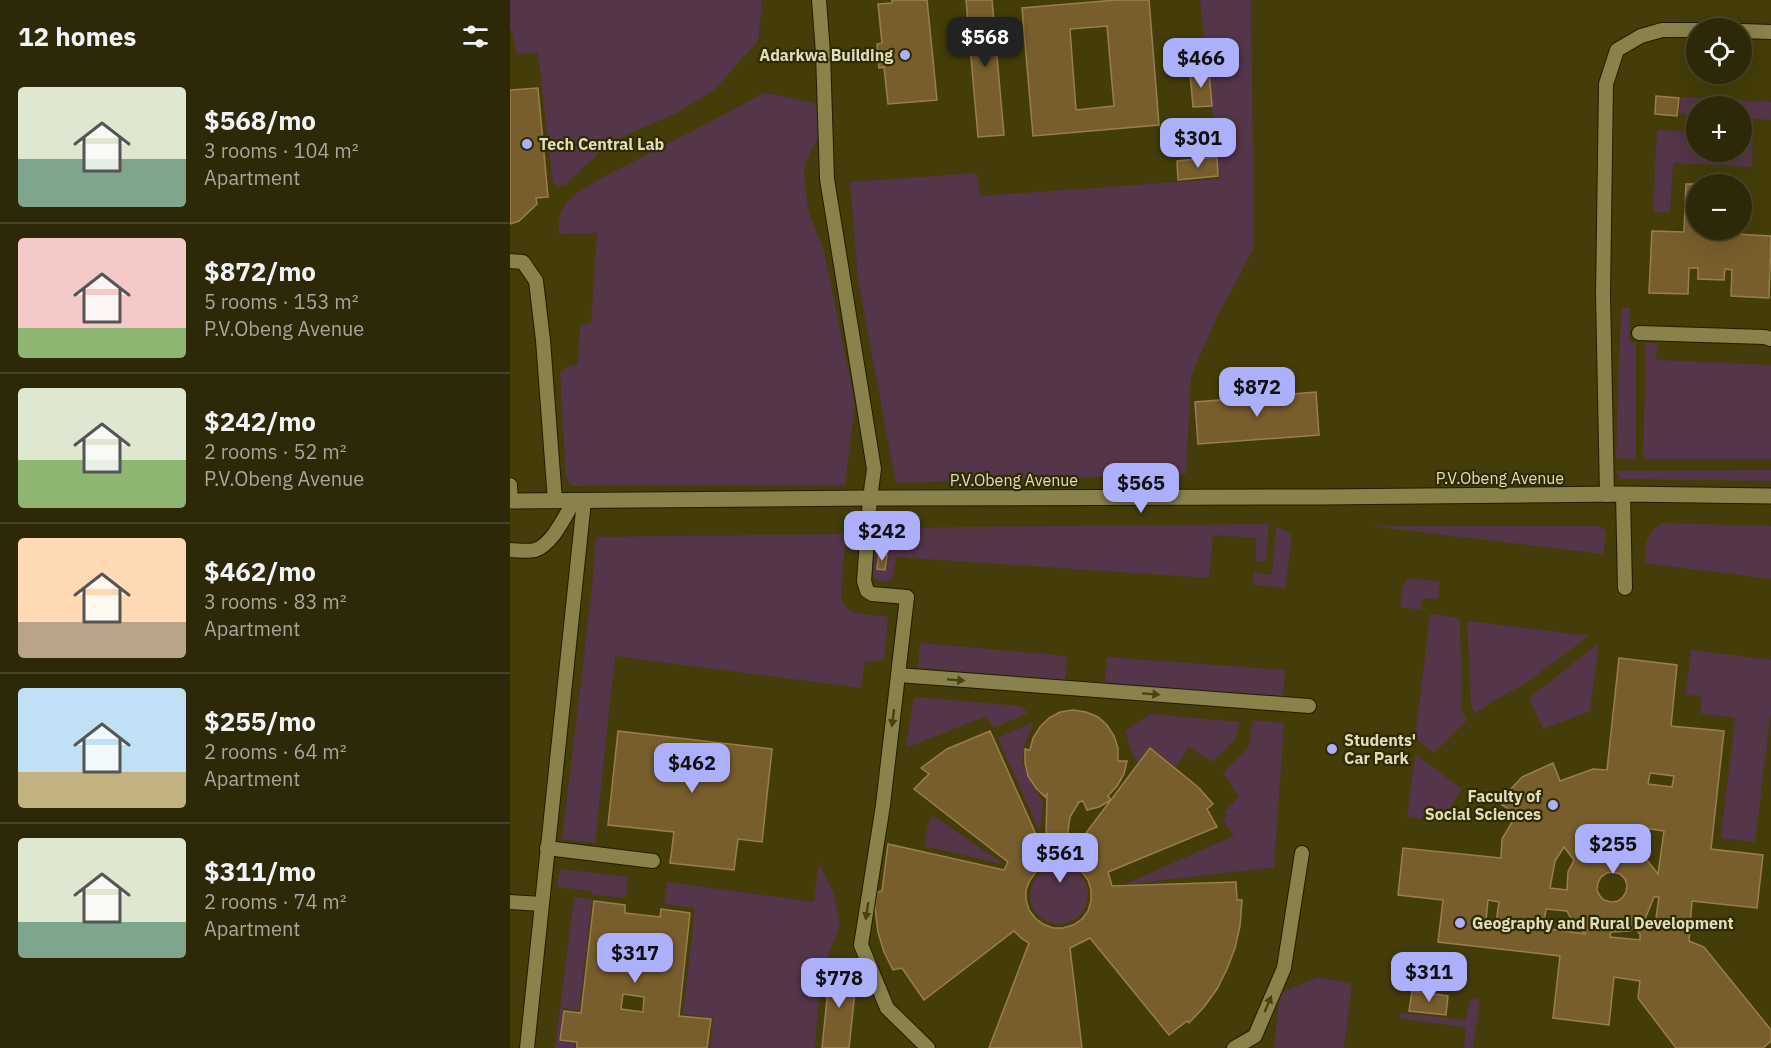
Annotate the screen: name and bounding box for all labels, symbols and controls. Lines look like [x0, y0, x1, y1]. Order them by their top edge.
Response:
pin: $568 [949, 17, 1021, 68]
map controls [1686, 18, 1752, 240]
button: locate [1686, 18, 1752, 84]
text: 12 homes [18, 19, 136, 53]
icon: filters [459, 20, 492, 53]
text: $568 [961, 23, 1009, 50]
pin: $466 [1165, 38, 1237, 89]
text: $466 [1177, 44, 1225, 71]
place label: Adarkwa Building [759, 45, 893, 65]
marker: Adarkwa Building [898, 48, 912, 62]
button: + [1686, 96, 1752, 162]
text: $568/mo [204, 103, 316, 137]
icon: home [66, 111, 138, 183]
pin: $301 [1162, 118, 1234, 169]
text: $301 [1174, 124, 1222, 151]
place label: Tech Central Lab [539, 134, 665, 154]
text: 3 rooms · 104 m² [204, 137, 359, 164]
marker: Tech Central Lab [520, 137, 534, 151]
text: Apartment [204, 164, 300, 191]
button: − [1686, 174, 1752, 240]
text: $872/mo [204, 254, 316, 288]
icon: home [66, 262, 138, 334]
text: 5 rooms · 153 m² [204, 288, 359, 315]
text: P.V.Obeng Avenue [204, 315, 364, 342]
pin: $872 [1221, 367, 1293, 418]
text: $872 [1233, 373, 1281, 400]
text: $242/mo [204, 404, 316, 438]
icon: home [66, 412, 138, 484]
text: 2 rooms · 52 m² [204, 438, 347, 465]
pin: $565 [1105, 463, 1177, 514]
text: P.V.Obeng Avenue [204, 465, 364, 492]
street label: P.V.Obeng Avenue [1436, 468, 1564, 488]
text: $565 [1117, 469, 1165, 496]
street label: P.V.Obeng Avenue [950, 470, 1078, 490]
pin: $242 [846, 511, 918, 562]
text: $242 [858, 517, 906, 544]
text: $462/mo [204, 554, 316, 588]
icon: home [66, 562, 138, 634]
text: 3 rooms · 83 m² [204, 588, 347, 615]
text: Apartment [204, 615, 300, 642]
one-way arrow [947, 675, 966, 684]
one-way arrow [1141, 689, 1160, 699]
text: $255/mo [204, 704, 316, 738]
one-way arrow [888, 708, 898, 727]
icon: home [66, 712, 138, 784]
place label: Students' Car Park [1344, 730, 1416, 768]
text: 2 rooms · 64 m² [204, 738, 347, 765]
marker: Students' Car Park [1325, 742, 1339, 756]
pin: $462 [656, 743, 728, 794]
text: $462 [668, 749, 716, 776]
text: Apartment [204, 765, 300, 792]
place label: Faculty of Social Sciences [1425, 786, 1541, 824]
marker: Faculty of Social Sciences [1546, 798, 1560, 812]
pin: $255 [1577, 824, 1649, 875]
text: $255 [1589, 830, 1637, 857]
pin: $561 [1024, 833, 1096, 884]
text: $561 [1036, 839, 1084, 866]
text: $311/mo [204, 854, 316, 888]
icon: home [66, 862, 138, 934]
text: 2 rooms · 74 m² [204, 888, 347, 915]
one-way arrow [862, 901, 871, 920]
place label: Geography and Rural Development [1472, 913, 1734, 933]
text: Apartment [204, 915, 300, 942]
marker: Geography and Rural Development [1453, 916, 1467, 930]
pin: $317 [599, 933, 671, 984]
text: $317 [611, 939, 659, 966]
pin: $311 [1393, 952, 1465, 1003]
pin: $778 [803, 958, 875, 1009]
text: $311 [1405, 958, 1453, 985]
text: $778 [815, 964, 863, 991]
one-way arrow [1264, 995, 1273, 1013]

